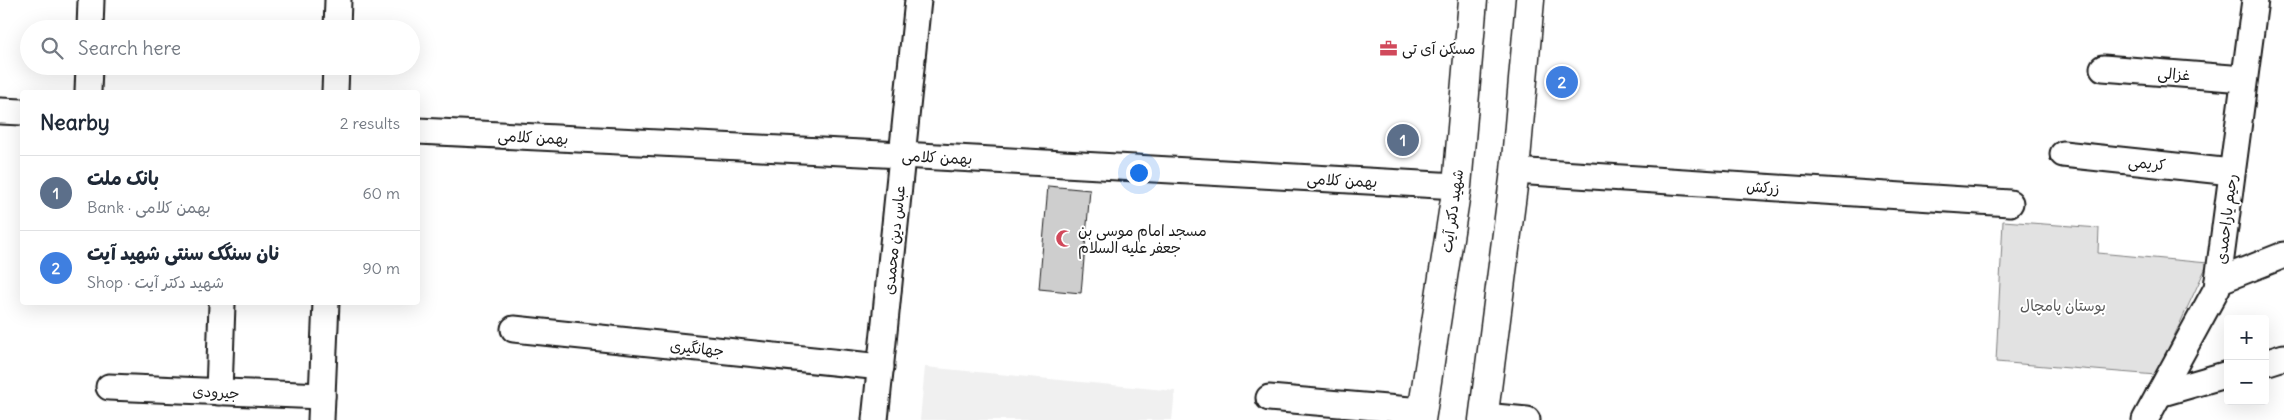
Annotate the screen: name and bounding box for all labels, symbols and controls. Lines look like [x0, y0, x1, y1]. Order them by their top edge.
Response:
search box [20, 20, 420, 75]
icon: search [38, 34, 66, 62]
text: Search here [78, 36, 181, 60]
office icon: مسکن آی تی [1378, 38, 1398, 58]
place label: مسکن آی تی [1402, 39, 1476, 59]
pin: 2 [1546, 63, 1578, 101]
street label: غزالی [2157, 63, 2191, 86]
text: Nearby [40, 109, 110, 136]
text: 2 results [340, 113, 400, 133]
pin: 1 [1387, 121, 1419, 159]
street label: بهمن کلامی [497, 126, 569, 149]
street label: بهمن کلامی [901, 146, 973, 169]
street label: کریمی [2127, 152, 2167, 175]
your location [1126, 160, 1152, 186]
text: بانک ملت [87, 166, 159, 190]
street label: شهید دکتر آیت [1437, 168, 1467, 254]
street label: بهمن کلامی [1306, 169, 1378, 192]
street label: رحیم یاراحمدی [2211, 173, 2243, 265]
street label: زرکش [1746, 176, 1780, 198]
text: 1 [53, 183, 59, 203]
text: 60 m [362, 183, 400, 203]
street label: عباس دین محمدی [879, 184, 909, 296]
text: Bank · بهمن کلامی [87, 197, 211, 217]
place label: مسجد امام موسی بن جعفر علیه السلام [1078, 221, 1207, 259]
mosque icon: مسجد امام موسی بن جعفر علیه السلام [1054, 229, 1074, 249]
text: نان سنگک سنتی شهید آیت [87, 241, 279, 265]
text: 2 [52, 258, 60, 278]
text: 90 m [362, 258, 400, 278]
text: Shop · شهید دکتر آیت [87, 272, 224, 292]
park label: بوستان پامچال [2020, 296, 2106, 316]
map controls [2224, 315, 2269, 405]
button: + [2224, 315, 2269, 360]
street label: جهانگیری [669, 336, 725, 360]
button: − [2224, 360, 2269, 405]
street label: جیرودی [192, 381, 240, 403]

